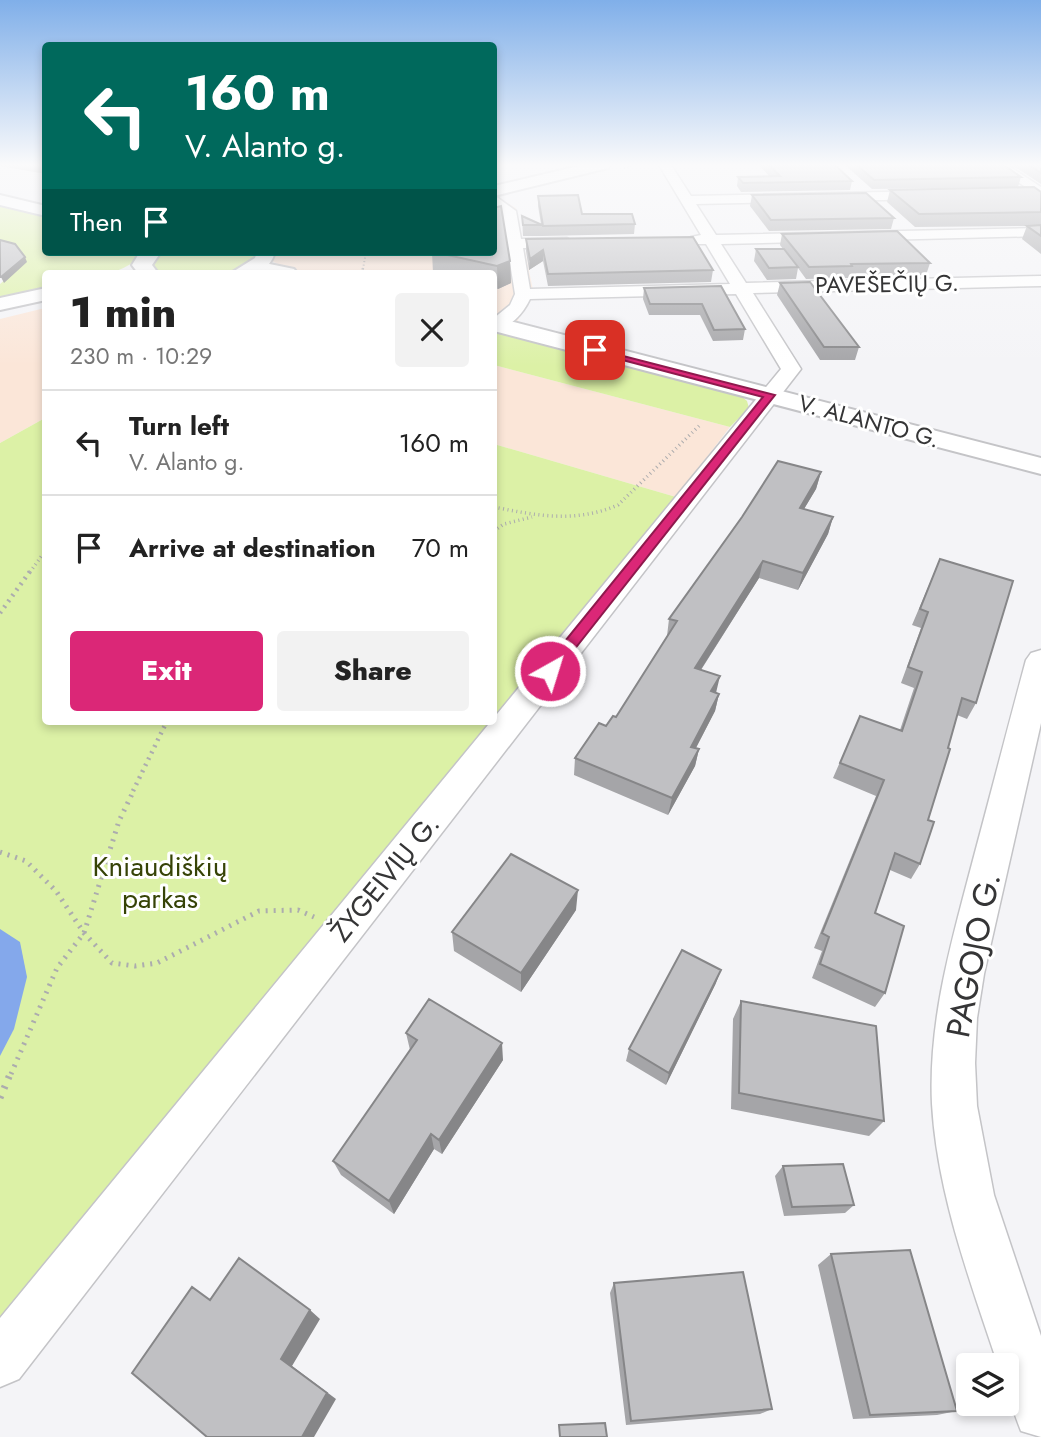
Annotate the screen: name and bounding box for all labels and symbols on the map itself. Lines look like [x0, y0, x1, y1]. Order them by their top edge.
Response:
street label: PAVEŠEČIŲ G. [815, 266, 959, 302]
pin [565, 320, 625, 380]
street label: V. ALANTO G. [795, 386, 943, 456]
position arrow [513, 634, 587, 708]
street label: ŽYGEIVIŲ G. [321, 805, 449, 951]
park label: Kniaudiškių parkas [93, 846, 227, 919]
street label: PAGOJO G. [934, 869, 1012, 1041]

